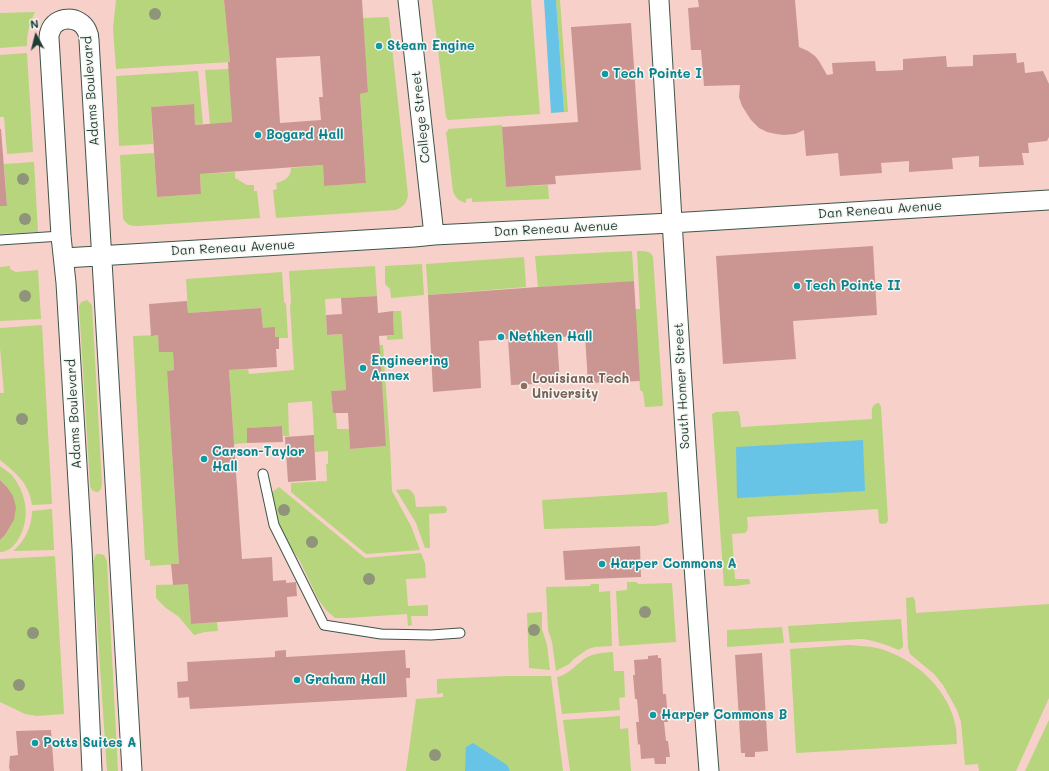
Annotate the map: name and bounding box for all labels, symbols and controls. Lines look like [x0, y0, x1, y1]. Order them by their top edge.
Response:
north arrow [16, 16, 56, 56]
text: N [29, 16, 40, 32]
street label: Adams Boulevard [79, 36, 103, 146]
place label: Steam Engine [387, 38, 475, 54]
marker: Steam Engine [374, 41, 384, 51]
place label: Tech Pointe I [613, 66, 702, 82]
marker: Tech Pointe I [600, 69, 610, 79]
street label: College Street [408, 70, 434, 164]
place label: Bogard Hall [266, 127, 344, 143]
marker: Bogard Hall [253, 130, 263, 140]
street label: Dan Reneau Avenue [817, 198, 943, 222]
street label: Dan Reneau Avenue [493, 218, 619, 240]
street label: Dan Reneau Avenue [170, 237, 296, 259]
place label: Tech Pointe II [805, 278, 901, 294]
marker: Tech Pointe II [792, 281, 802, 291]
street label: South Homer Street [671, 322, 693, 450]
place label: Nethken Hall [509, 329, 592, 345]
marker: Nethken Hall [496, 332, 506, 342]
place label: Engineering Annex [371, 353, 448, 384]
street label: Adams Boulevard [63, 359, 85, 469]
marker: Engineering Annex [358, 363, 368, 373]
place label: Louisiana Tech University [532, 371, 629, 402]
marker: Louisiana Tech University [519, 381, 529, 391]
place label: Carson-Taylor Hall [212, 444, 305, 475]
marker: Carson-Taylor Hall [199, 454, 209, 464]
place label: Harper Commons A [610, 556, 736, 572]
marker: Harper Commons A [597, 559, 607, 569]
place label: Graham Hall [305, 672, 386, 688]
marker: Graham Hall [292, 675, 302, 685]
place label: Harper Commons B [661, 707, 787, 723]
marker: Harper Commons B [648, 710, 658, 720]
place label: Potts Suites A [43, 735, 136, 751]
marker: Potts Suites A [30, 738, 40, 748]

